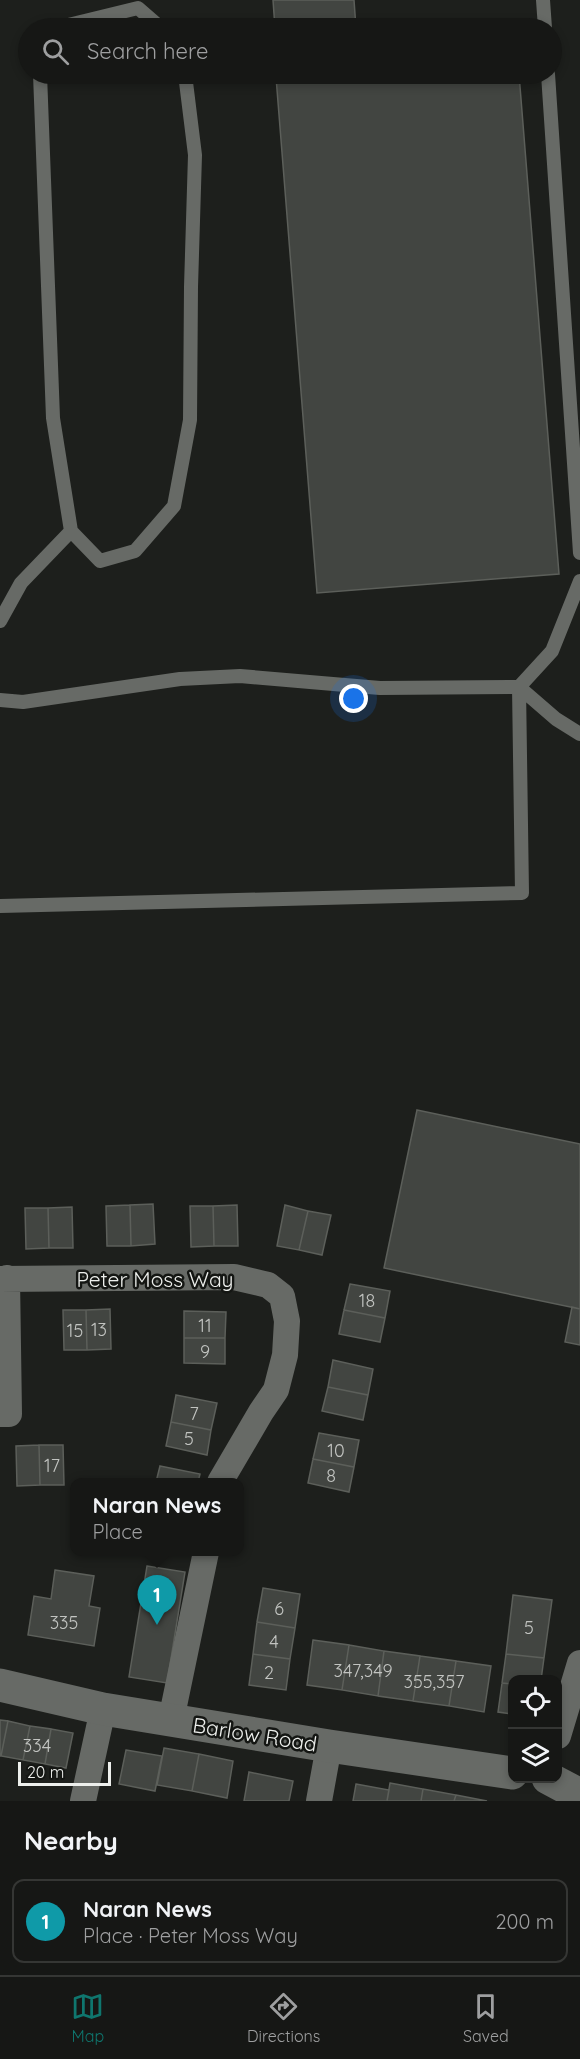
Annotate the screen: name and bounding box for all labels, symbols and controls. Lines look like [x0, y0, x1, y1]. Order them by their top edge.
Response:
search box [18, 18, 562, 84]
icon: search [39, 35, 72, 68]
text: Search here [87, 37, 208, 65]
your location [339, 684, 368, 713]
street label: Peter Moss Way [76, 1266, 234, 1292]
house number: 18 [359, 1289, 375, 1312]
house number: 11 [198, 1314, 212, 1337]
house number: 13 [91, 1318, 107, 1341]
house number: 15 [67, 1319, 83, 1342]
house number: 9 [200, 1340, 210, 1363]
house number: 7 [189, 1402, 199, 1425]
house number: 5 [184, 1427, 194, 1450]
house number: 10 [327, 1439, 345, 1462]
house number: 17 [44, 1454, 60, 1477]
house number: 8 [326, 1464, 336, 1487]
popup [70, 1478, 244, 1556]
text: Naran News [93, 1491, 221, 1519]
text: Place [93, 1519, 143, 1544]
pin: 1 [138, 1576, 176, 1625]
house number: 6 [274, 1597, 284, 1620]
house number: 335 [50, 1611, 78, 1634]
house number: 5 [524, 1616, 534, 1639]
house number: 4 [269, 1630, 279, 1653]
house number: 347,349 [334, 1659, 392, 1682]
house number: 2 [264, 1661, 274, 1684]
house number: 355,357 [403, 1670, 465, 1693]
map controls [508, 1675, 562, 1783]
button: locate [508, 1675, 562, 1729]
street label: Barlow Road [191, 1711, 319, 1757]
button: layers [508, 1729, 562, 1783]
house number: 334 [23, 1734, 51, 1757]
scale bar [18, 1759, 111, 1786]
text: 20 m [27, 1762, 64, 1782]
text: Nearby [24, 1824, 118, 1857]
text: Naran News [83, 1895, 212, 1923]
text: 1 [42, 1909, 49, 1934]
text: 200 m [495, 1909, 554, 1934]
text: Place · Peter Moss Way [83, 1923, 298, 1948]
tab: Map [71, 1990, 104, 2046]
tab: Directions [247, 1990, 320, 2046]
tab: Saved [463, 1990, 509, 2046]

